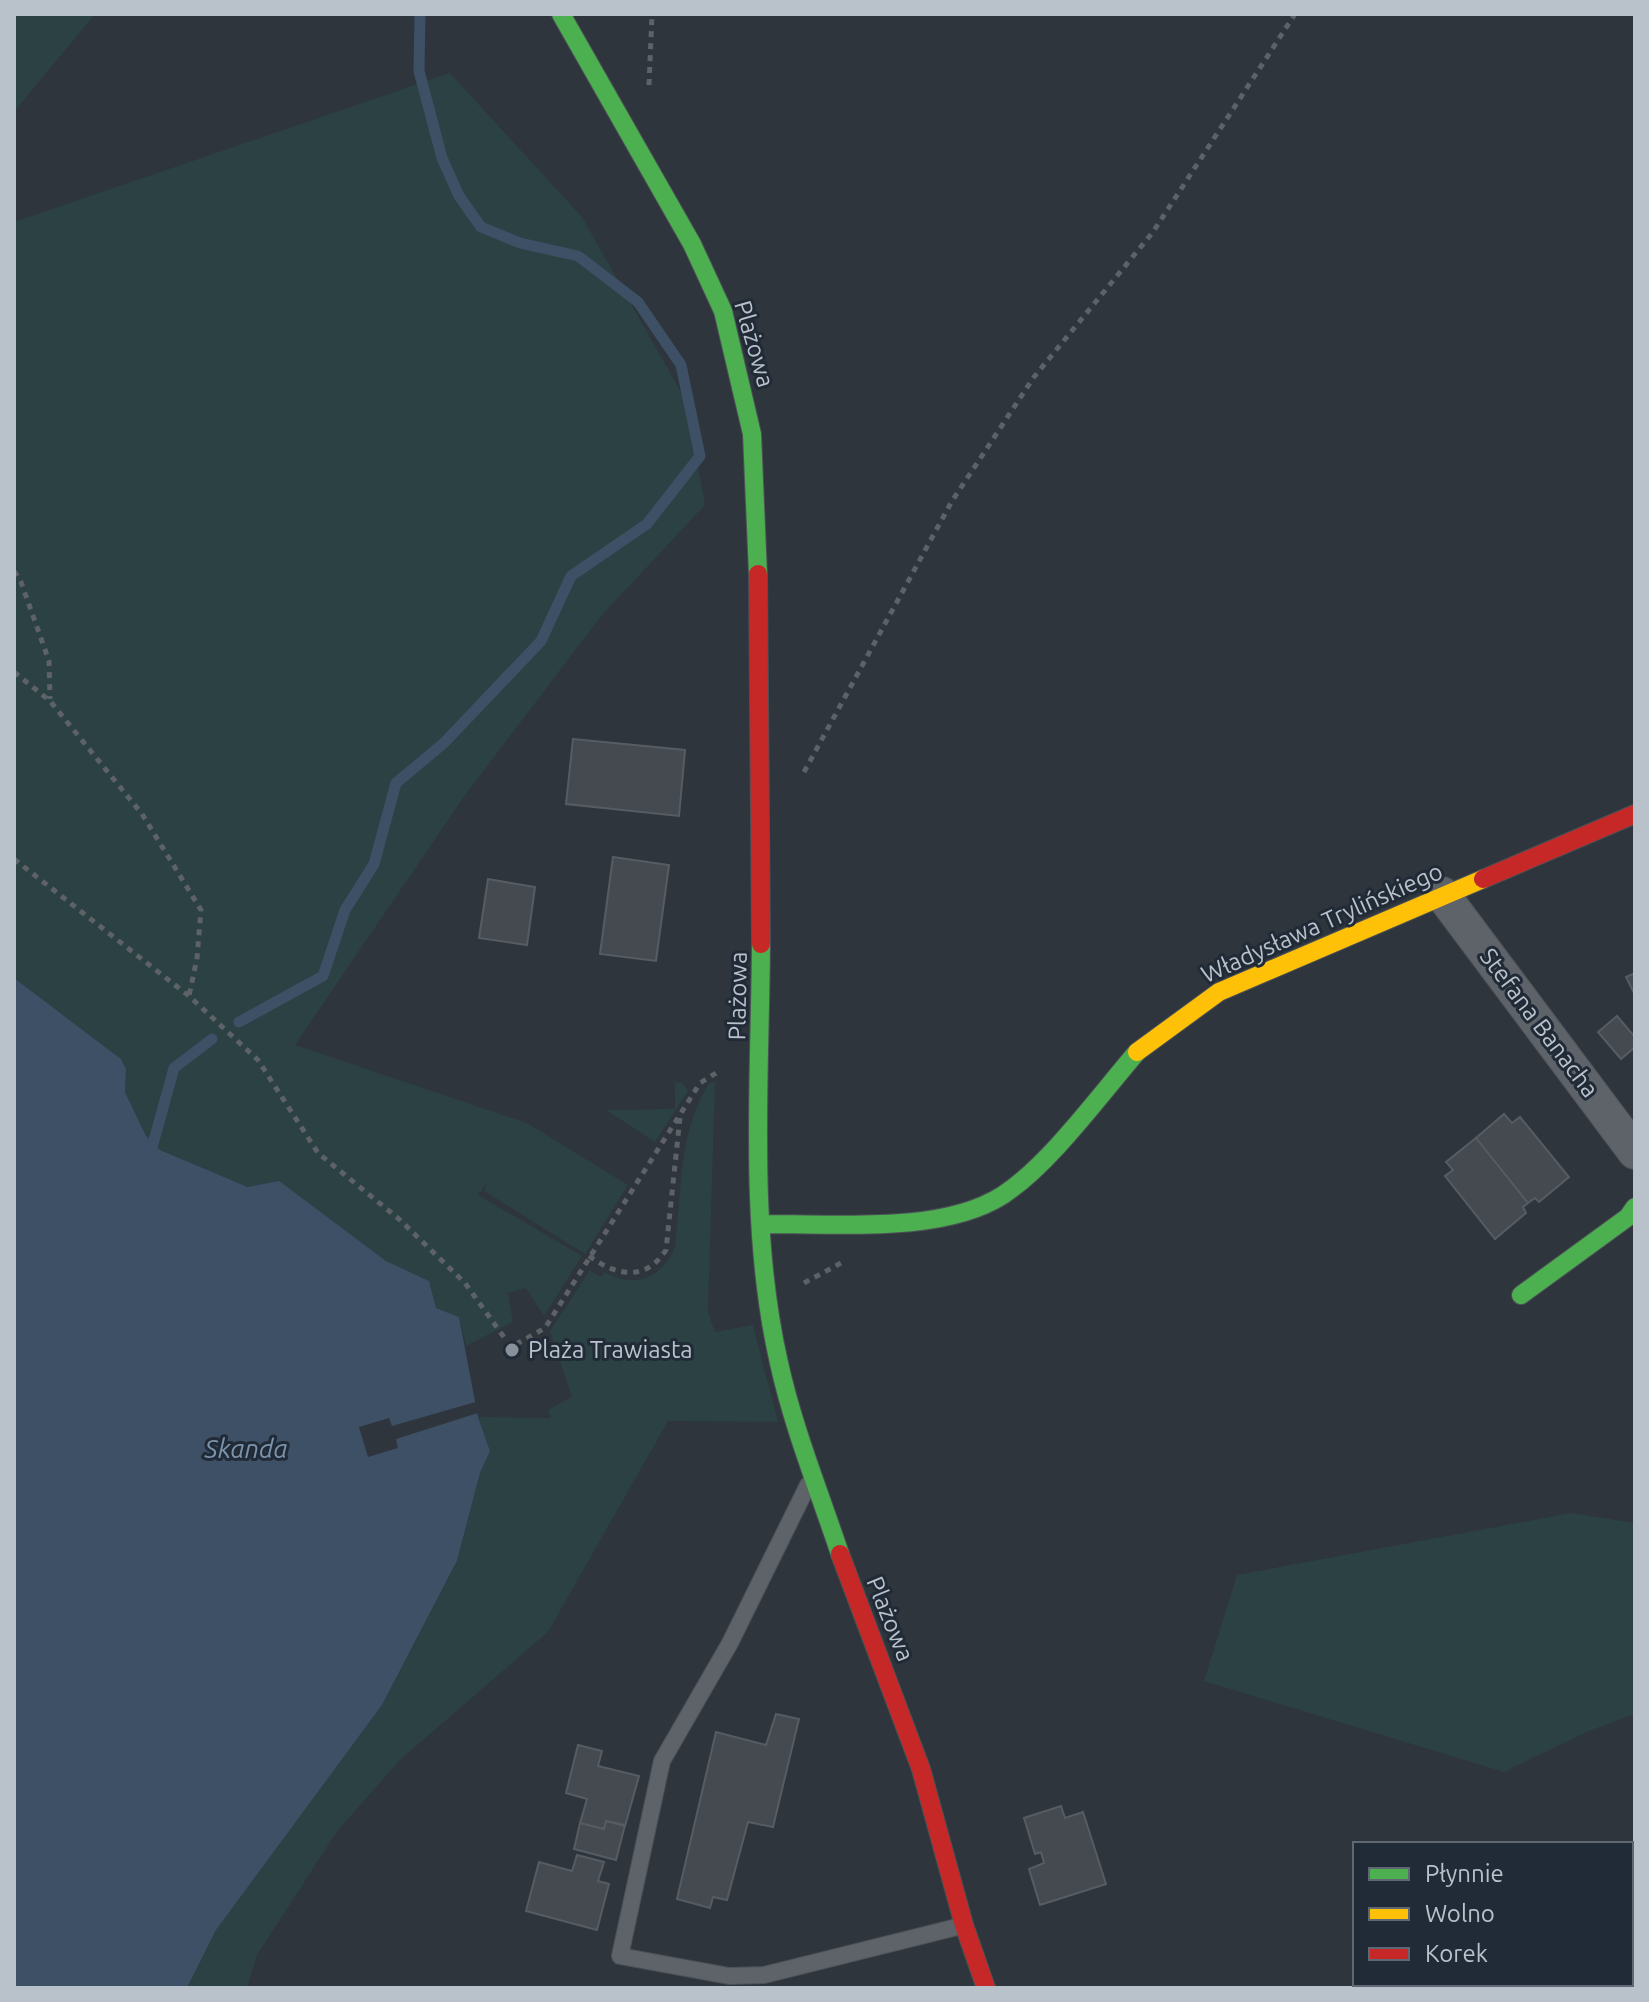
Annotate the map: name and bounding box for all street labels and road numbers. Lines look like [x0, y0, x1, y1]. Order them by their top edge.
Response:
street label: Plażowa [729, 297, 780, 390]
street label: Władysława Trylińskiego [1197, 857, 1447, 988]
street label: Stefana Banacha [1475, 943, 1604, 1102]
street label: Plażowa [723, 951, 752, 1041]
street label: Plażowa [861, 1573, 920, 1665]

